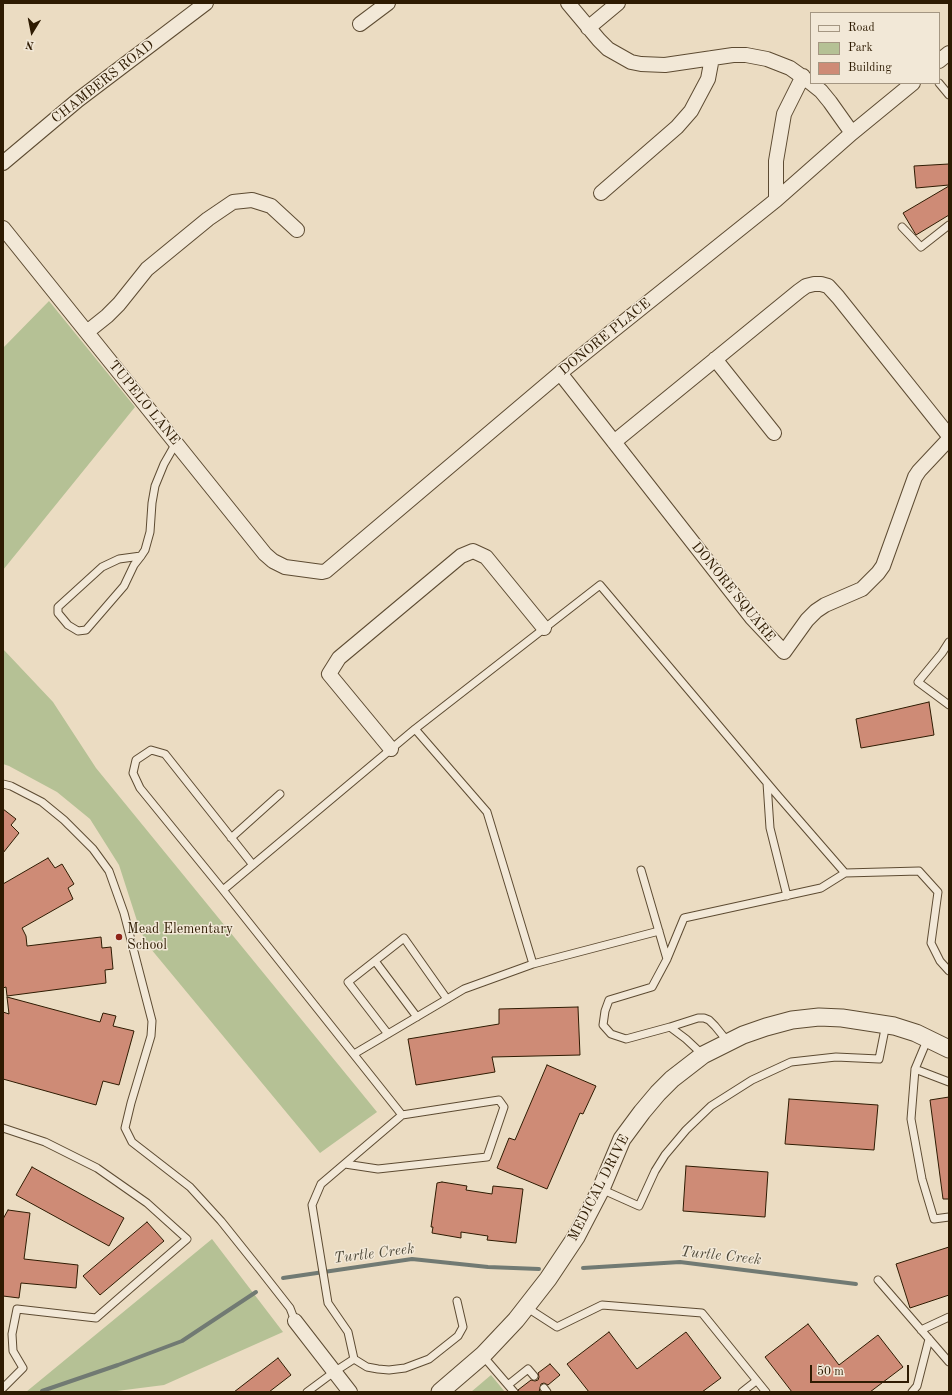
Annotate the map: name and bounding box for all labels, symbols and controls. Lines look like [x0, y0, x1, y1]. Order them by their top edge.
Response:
north arrow [12, 12, 52, 52]
legend [810, 12, 940, 84]
text: Road [848, 22, 875, 34]
street label: CHAMBERS ROAD [48, 37, 158, 127]
text: N [25, 38, 35, 50]
text: Park [848, 42, 873, 54]
text: Building [848, 62, 892, 74]
street label: DONORE PLACE [556, 295, 654, 379]
street label: TUPELO LANE [105, 357, 183, 449]
street label: DONORE SQUARE [688, 539, 778, 645]
place label: Mead Elementary School [127, 921, 233, 954]
marker: Mead Elementary School [114, 932, 124, 942]
street label: MEDICAL DRIVE [565, 1132, 633, 1244]
water label: Turtle Creek [333, 1240, 415, 1268]
water label: Turtle Creek [680, 1243, 762, 1269]
scale bar [812, 1357, 911, 1383]
text: 50 m [817, 1366, 844, 1378]

